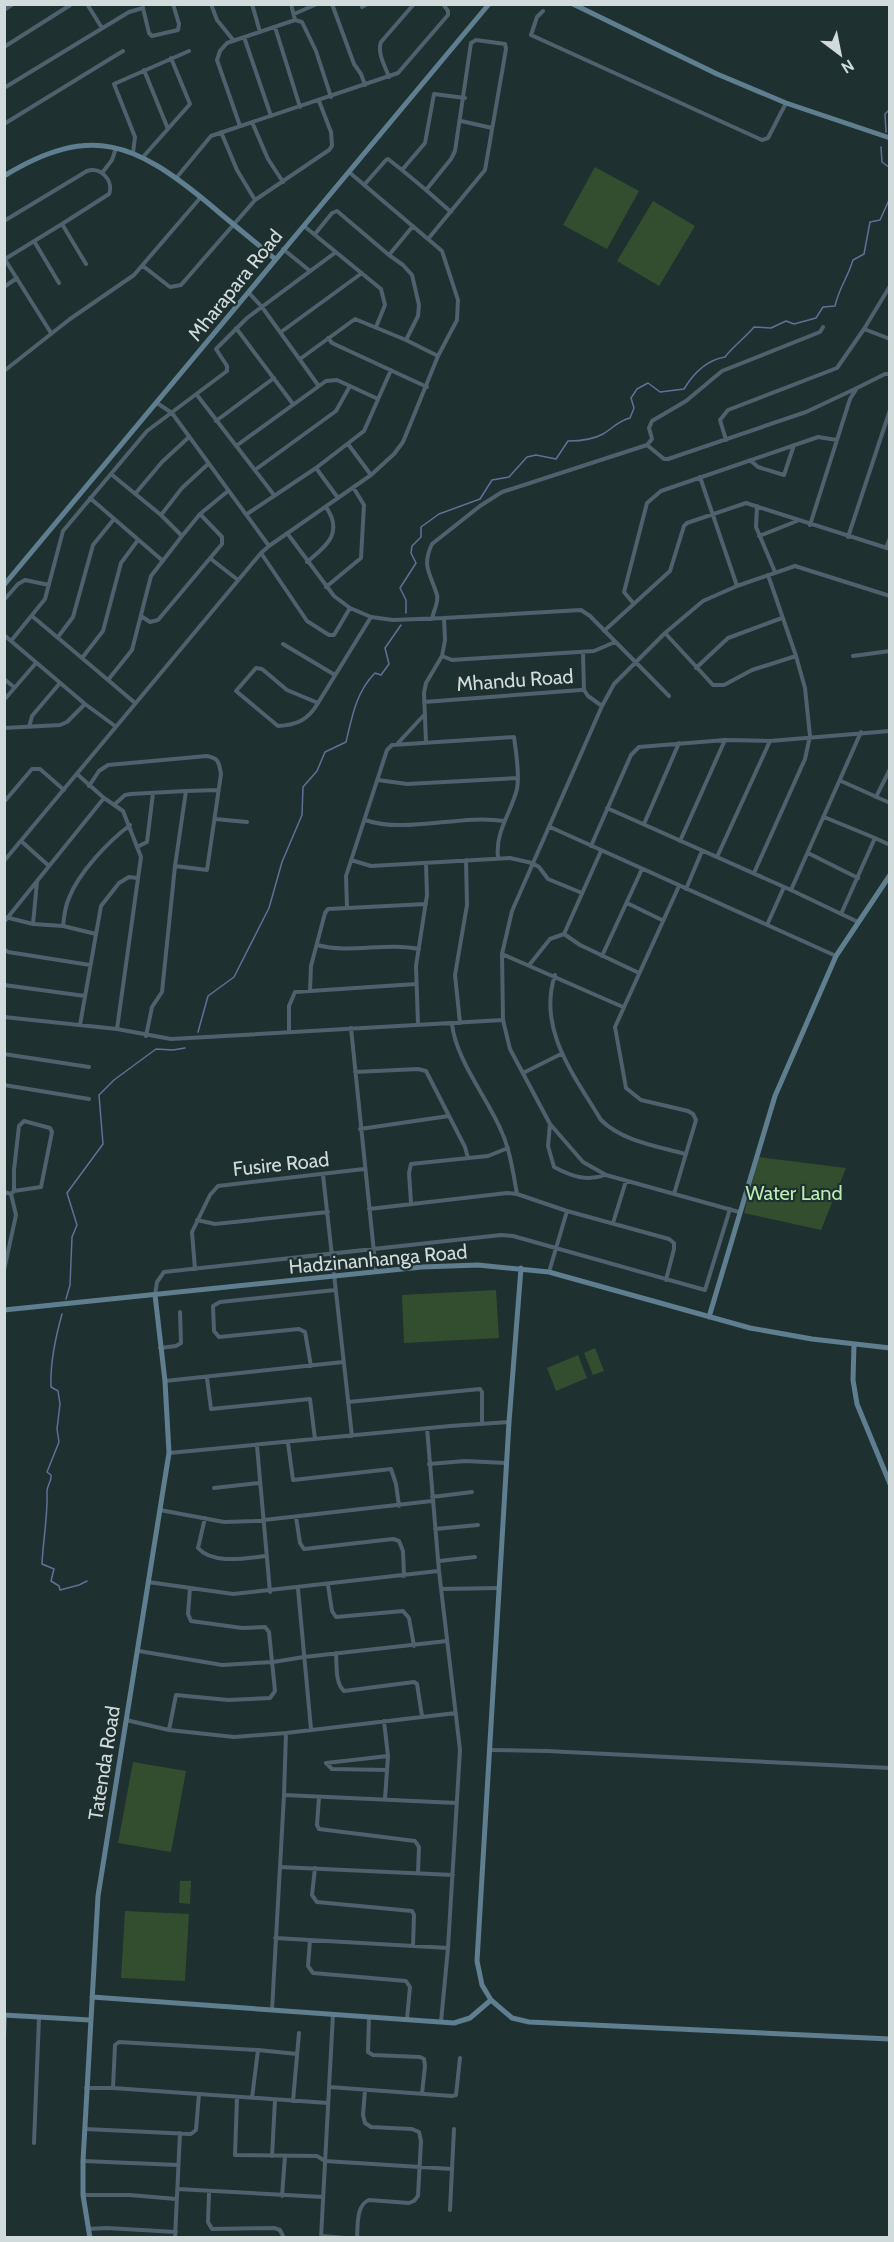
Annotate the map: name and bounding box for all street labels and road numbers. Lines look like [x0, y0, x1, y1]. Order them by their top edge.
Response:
street label: Mharapara Road [183, 224, 287, 346]
street label: Mhandu Road [456, 664, 574, 696]
street label: Fusire Road [232, 1147, 330, 1181]
street label: Hadzinanhanga Road [288, 1239, 468, 1279]
street label: Tatenda Road [83, 1704, 125, 1822]

